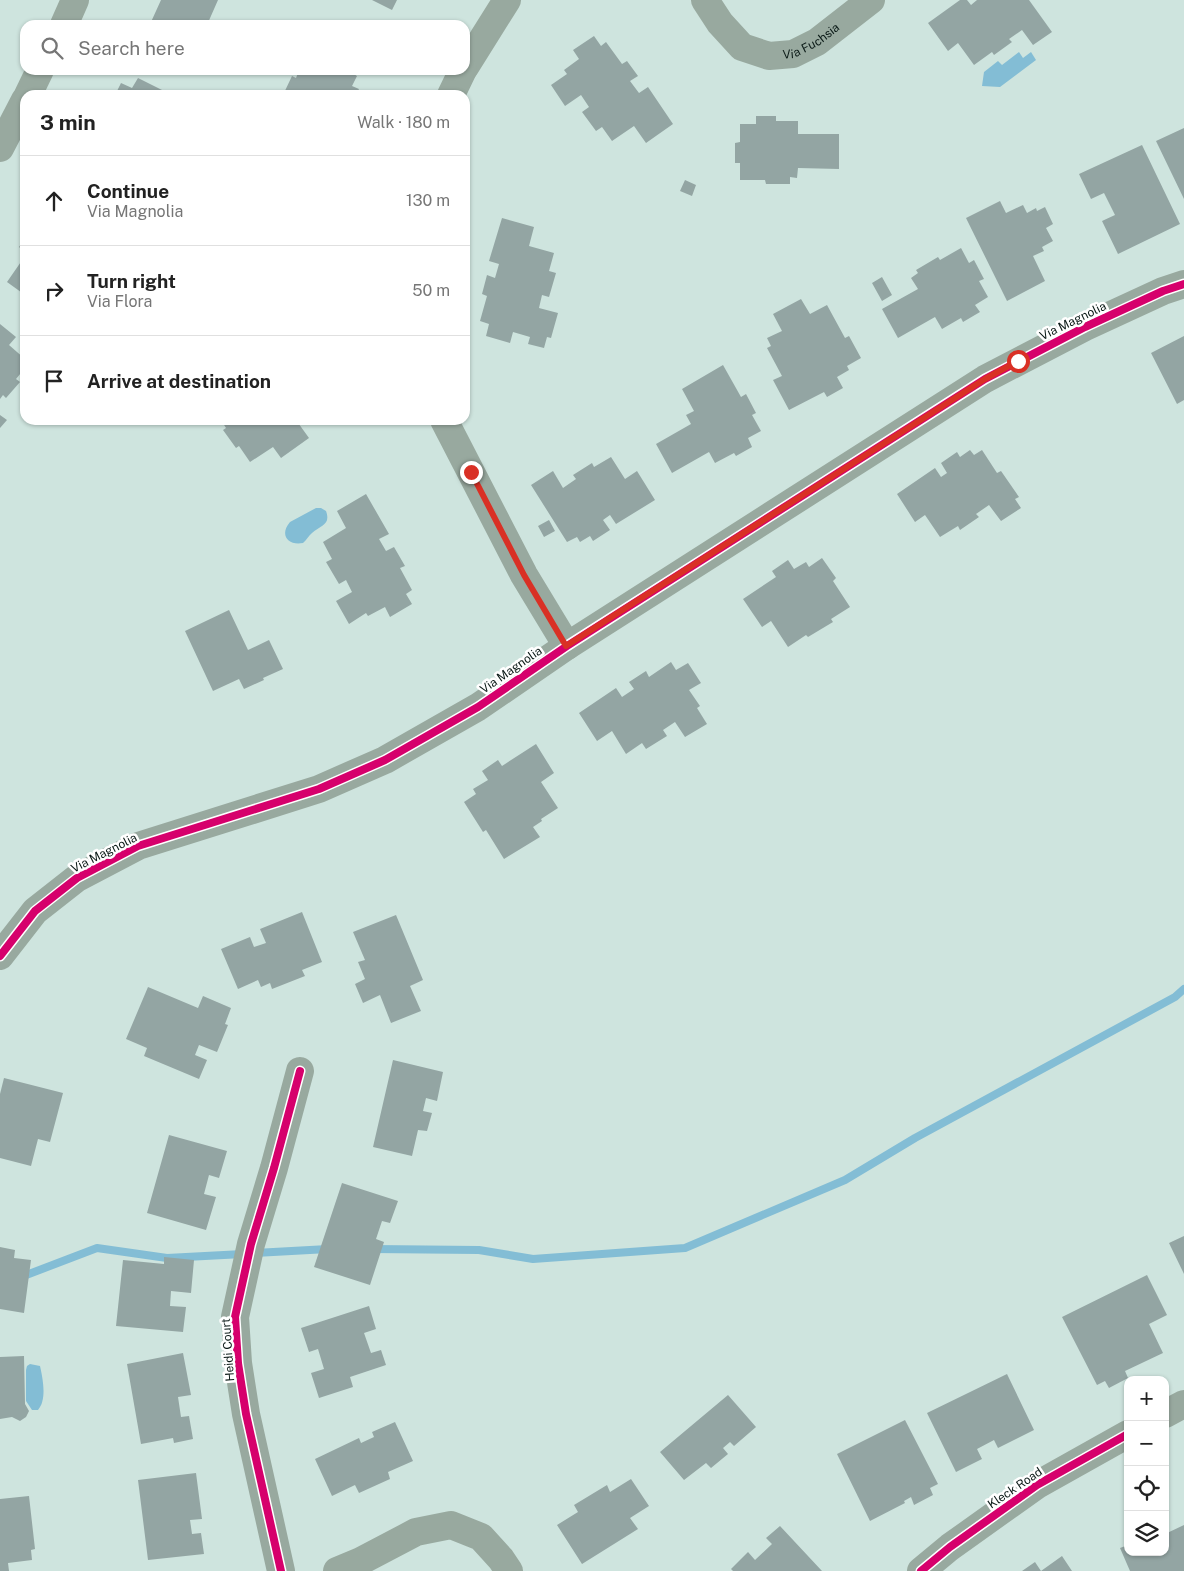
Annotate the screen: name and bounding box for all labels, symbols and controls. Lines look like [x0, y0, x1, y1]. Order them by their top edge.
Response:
search box [20, 20, 470, 75]
street label: Via Fuchsia [782, 20, 842, 62]
icon: search [38, 34, 66, 62]
text: Search here [78, 37, 185, 59]
text: 3 min [40, 110, 96, 135]
text: Walk · 180 m [357, 113, 450, 132]
text: Continue [87, 180, 169, 202]
icon: ahead [40, 187, 68, 215]
text: 130 m [406, 191, 450, 210]
text: Via Magnolia [87, 202, 183, 221]
text: Turn right [87, 270, 176, 292]
icon: right [40, 277, 68, 305]
text: 50 m [412, 281, 450, 300]
text: Via Flora [87, 292, 152, 311]
street label: Via Magnolia [1037, 299, 1109, 343]
route start [1007, 350, 1030, 373]
icon: arrive [40, 367, 68, 395]
text: Arrive at destination [87, 370, 271, 392]
route end [460, 461, 483, 484]
street label: Via Magnolia [477, 644, 545, 696]
street label: Via Magnolia [69, 830, 139, 876]
street label: Heidi Court [219, 1318, 237, 1382]
map controls [1124, 1376, 1169, 1556]
button: + [1124, 1376, 1169, 1421]
button: − [1124, 1421, 1169, 1466]
street label: Kleck Road [985, 1465, 1045, 1511]
button: locate [1124, 1466, 1169, 1511]
button: layers [1124, 1511, 1169, 1556]

